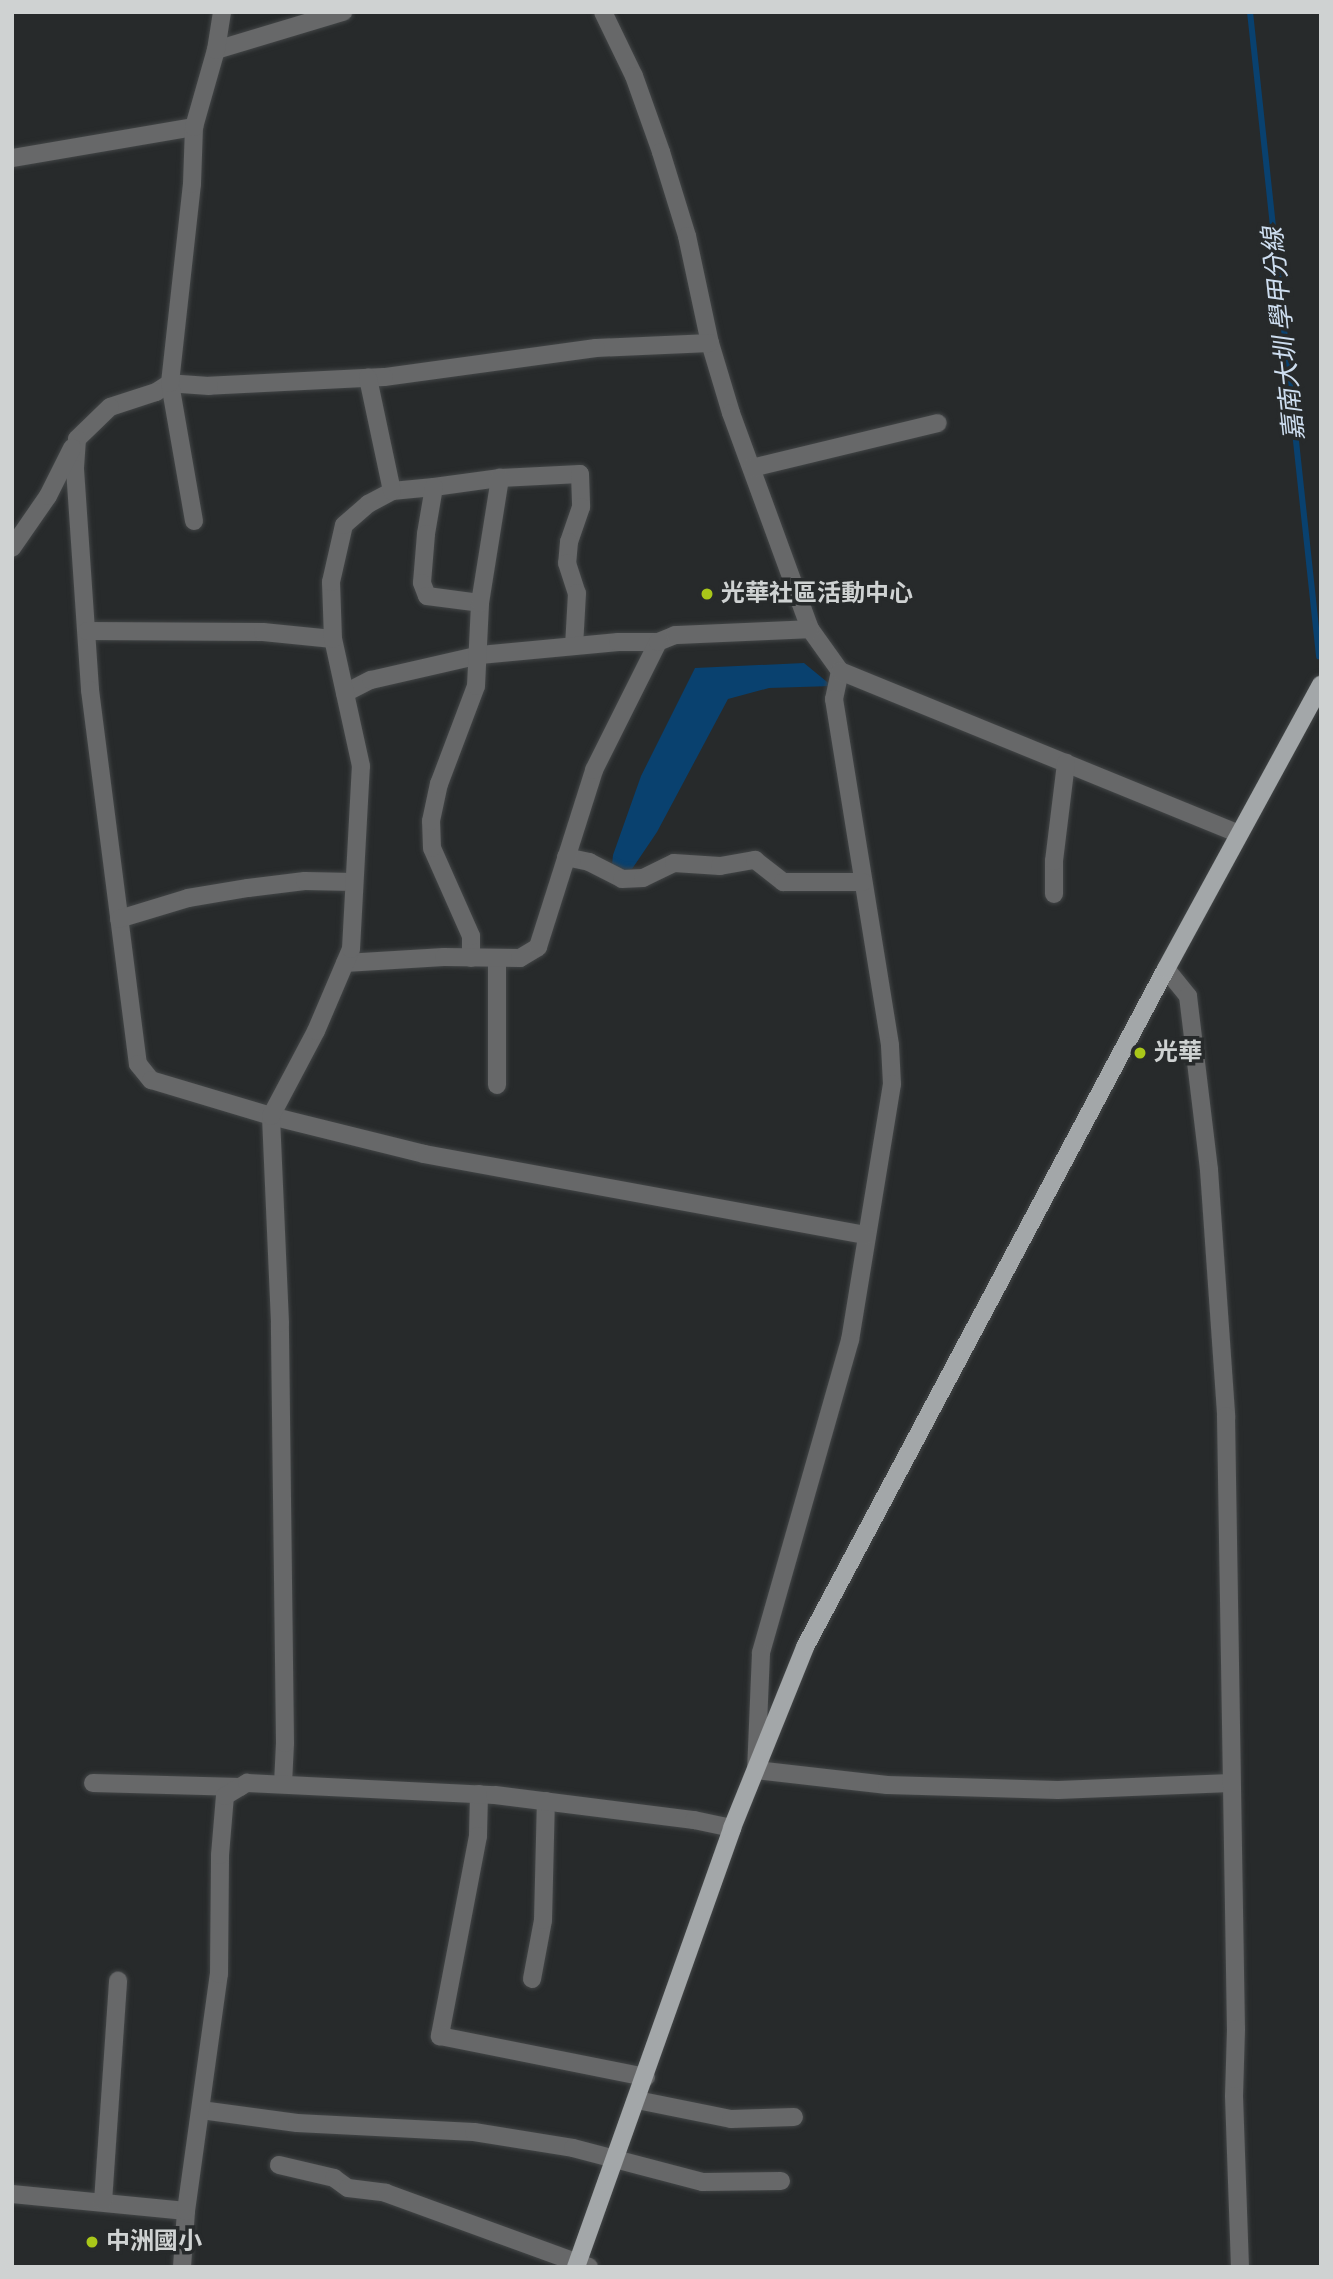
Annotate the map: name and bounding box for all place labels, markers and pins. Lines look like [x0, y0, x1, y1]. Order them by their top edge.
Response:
place label: 光華社區活動中心 [721, 580, 913, 608]
marker: 光華社區活動中心 [699, 586, 715, 602]
place label: 光華 [1154, 1039, 1202, 1067]
marker: 光華 [1132, 1045, 1148, 1061]
place label: 中洲國小 [106, 2228, 202, 2256]
marker: 中洲國小 [84, 2234, 100, 2250]

